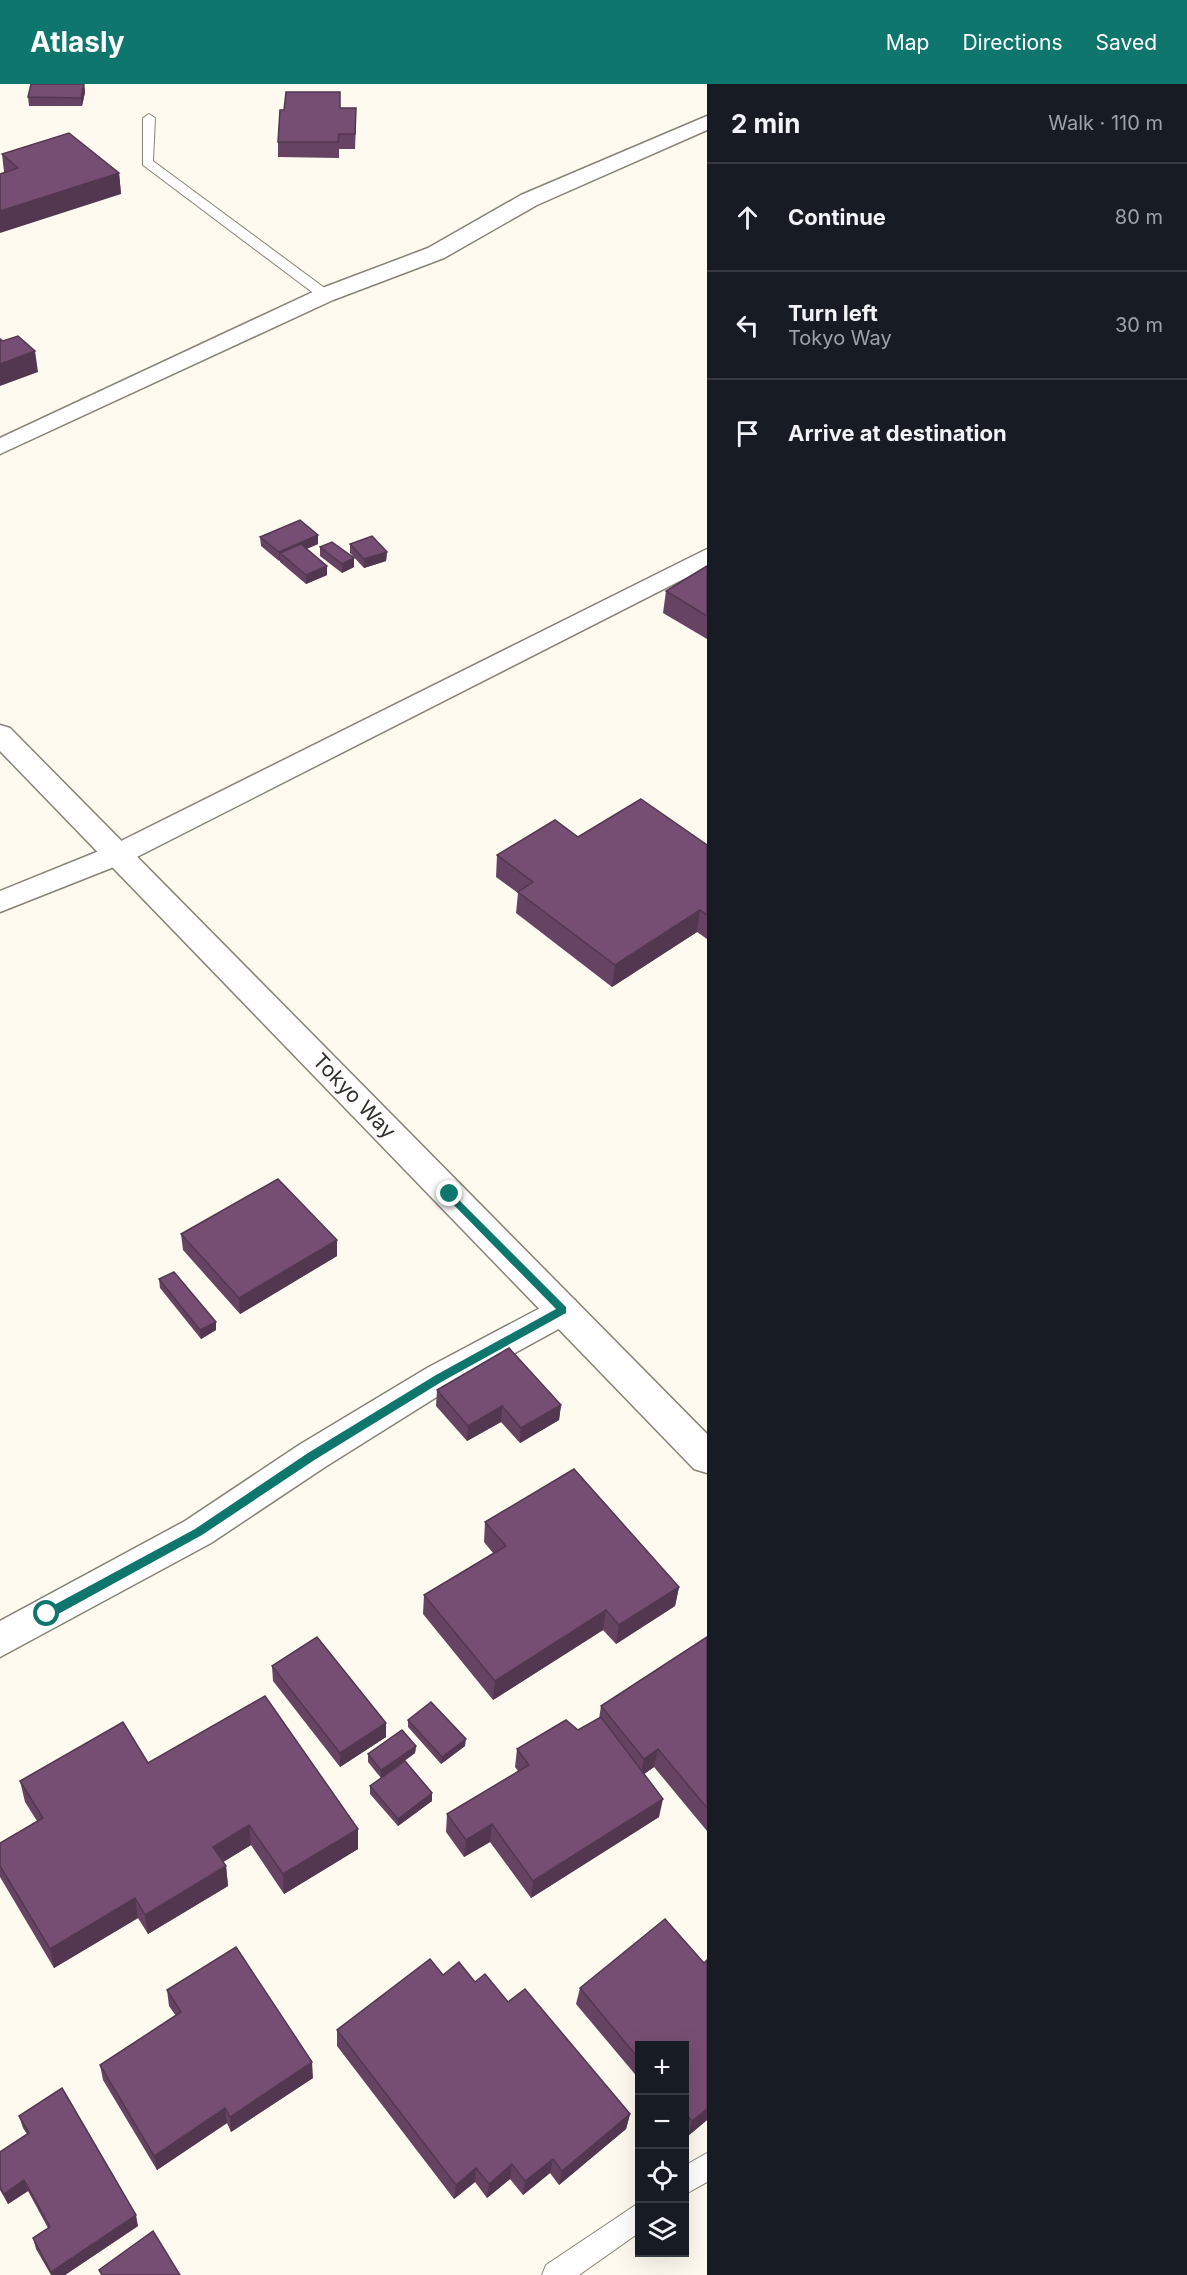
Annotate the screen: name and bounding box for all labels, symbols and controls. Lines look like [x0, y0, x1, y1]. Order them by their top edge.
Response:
text: Atlasly [30, 25, 125, 59]
text: Map [886, 30, 929, 55]
text: Directions [962, 30, 1063, 55]
text: Saved [1096, 30, 1157, 55]
text: 2 min [731, 108, 801, 139]
text: Walk · 110 m [1048, 111, 1163, 135]
icon: ahead [731, 201, 764, 234]
text: Continue [788, 204, 886, 230]
text: 80 m [1115, 205, 1163, 229]
text: Turn left [788, 300, 878, 326]
icon: left [731, 309, 764, 342]
text: 30 m [1115, 313, 1163, 337]
text: Tokyo Way [788, 326, 892, 350]
icon: arrive [731, 417, 764, 450]
text: Arrive at destination [788, 420, 1007, 446]
street label: Tokyo Way [308, 1048, 401, 1144]
route end [436, 1180, 462, 1206]
route start [33, 1600, 59, 1626]
map controls [635, 2041, 689, 2257]
button: + [635, 2041, 689, 2095]
button: − [635, 2095, 689, 2149]
button: locate [635, 2149, 689, 2203]
button: layers [635, 2203, 689, 2257]

